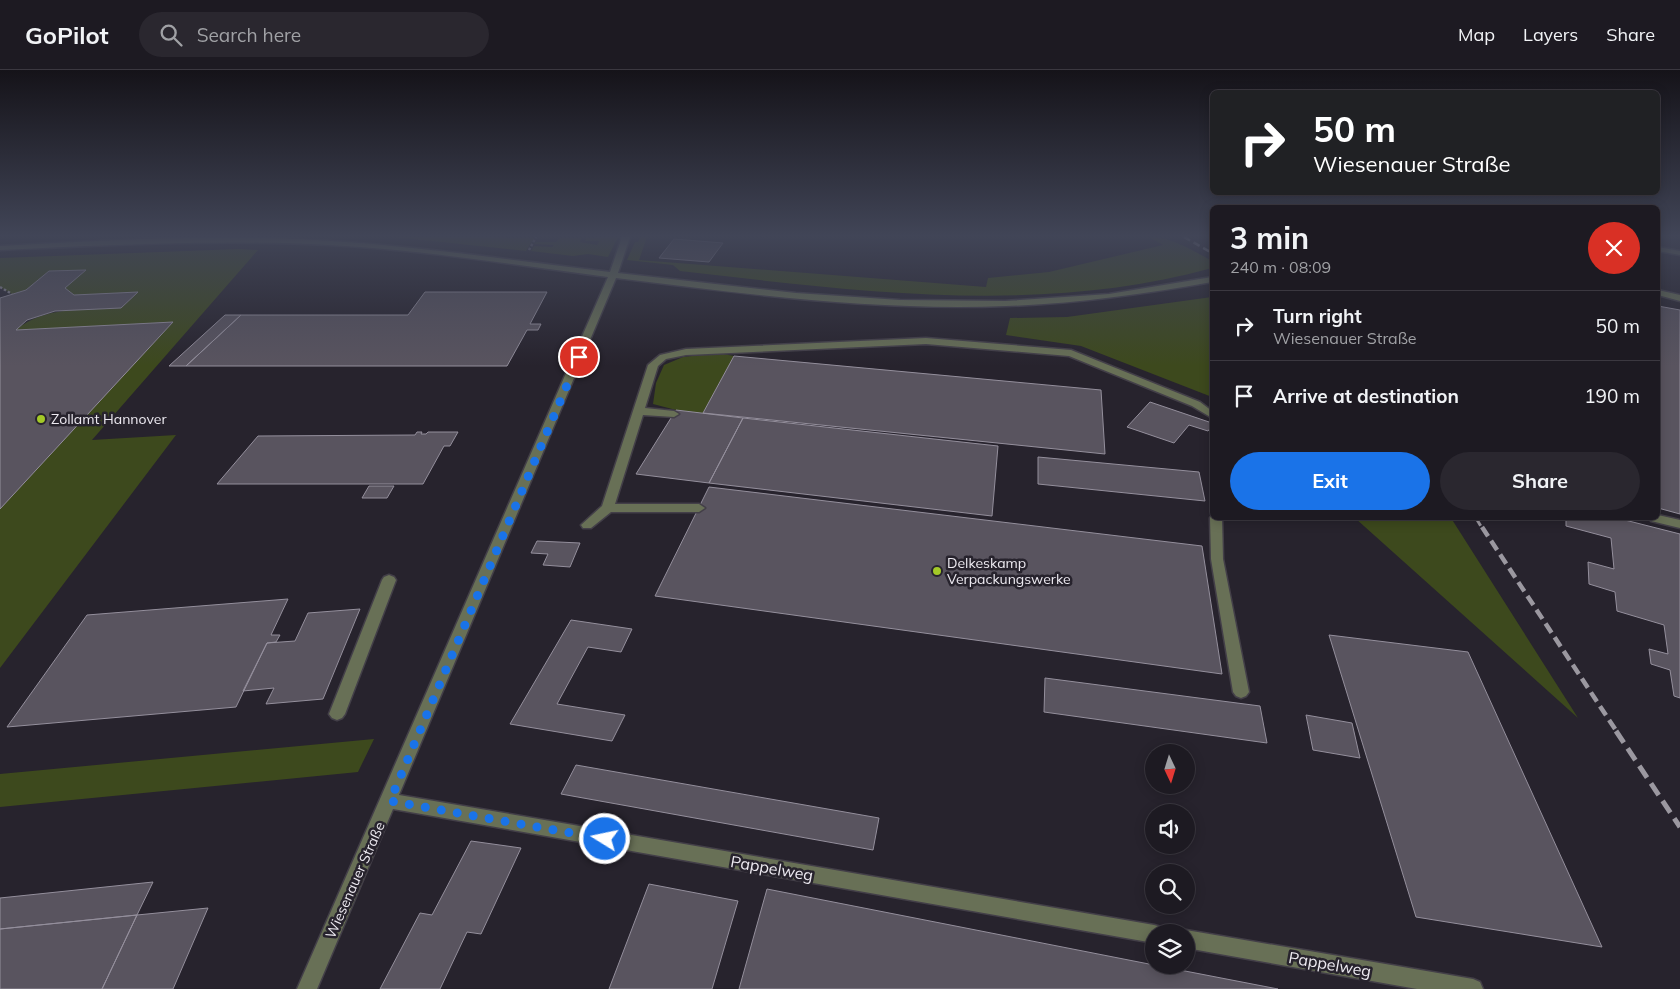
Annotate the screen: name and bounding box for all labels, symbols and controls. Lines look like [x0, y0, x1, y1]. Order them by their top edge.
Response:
search box [139, 12, 489, 57]
text: GoPilot [25, 20, 109, 50]
icon: search [157, 21, 185, 49]
text: Search here [197, 23, 301, 47]
text: Map [1458, 23, 1495, 46]
text: Layers [1523, 23, 1578, 46]
text: Share [1606, 23, 1655, 46]
text: 50 m [1313, 107, 1396, 151]
icon: right [1230, 110, 1295, 175]
text: Wiesenauer Straße [1313, 150, 1510, 178]
text: 3 min [1230, 219, 1309, 257]
button: close [1588, 222, 1640, 274]
text: 240 m · 08:09 [1230, 257, 1331, 277]
text: Turn right [1273, 304, 1362, 328]
icon: right [1230, 312, 1258, 340]
text: 50 m [1596, 314, 1640, 338]
text: Wiesenauer Straße [1273, 328, 1417, 348]
pin [558, 336, 600, 378]
icon: arrive [565, 343, 593, 371]
icon: arrive [1230, 382, 1258, 410]
text: Arrive at destination [1273, 384, 1459, 408]
text: 190 m [1584, 384, 1640, 408]
place label: Zollamt Hannover [51, 410, 167, 428]
marker: Zollamt Hannover [35, 413, 47, 425]
button: Exit [1230, 452, 1430, 510]
button: Share [1440, 452, 1640, 510]
place label: Delkeskamp Verpackungswerke [947, 554, 1071, 588]
marker: Delkeskamp Verpackungswerke [931, 565, 943, 577]
north arrow [1145, 744, 1195, 794]
map controls [1145, 744, 1195, 974]
button: sound [1145, 804, 1195, 854]
position arrow [578, 812, 630, 864]
street label: Wiesenauer Straße [321, 819, 389, 941]
street label: Pappelweg [729, 851, 815, 885]
button: search [1145, 864, 1195, 914]
button: layers [1145, 924, 1195, 974]
street label: Pappelweg [1287, 947, 1373, 981]

